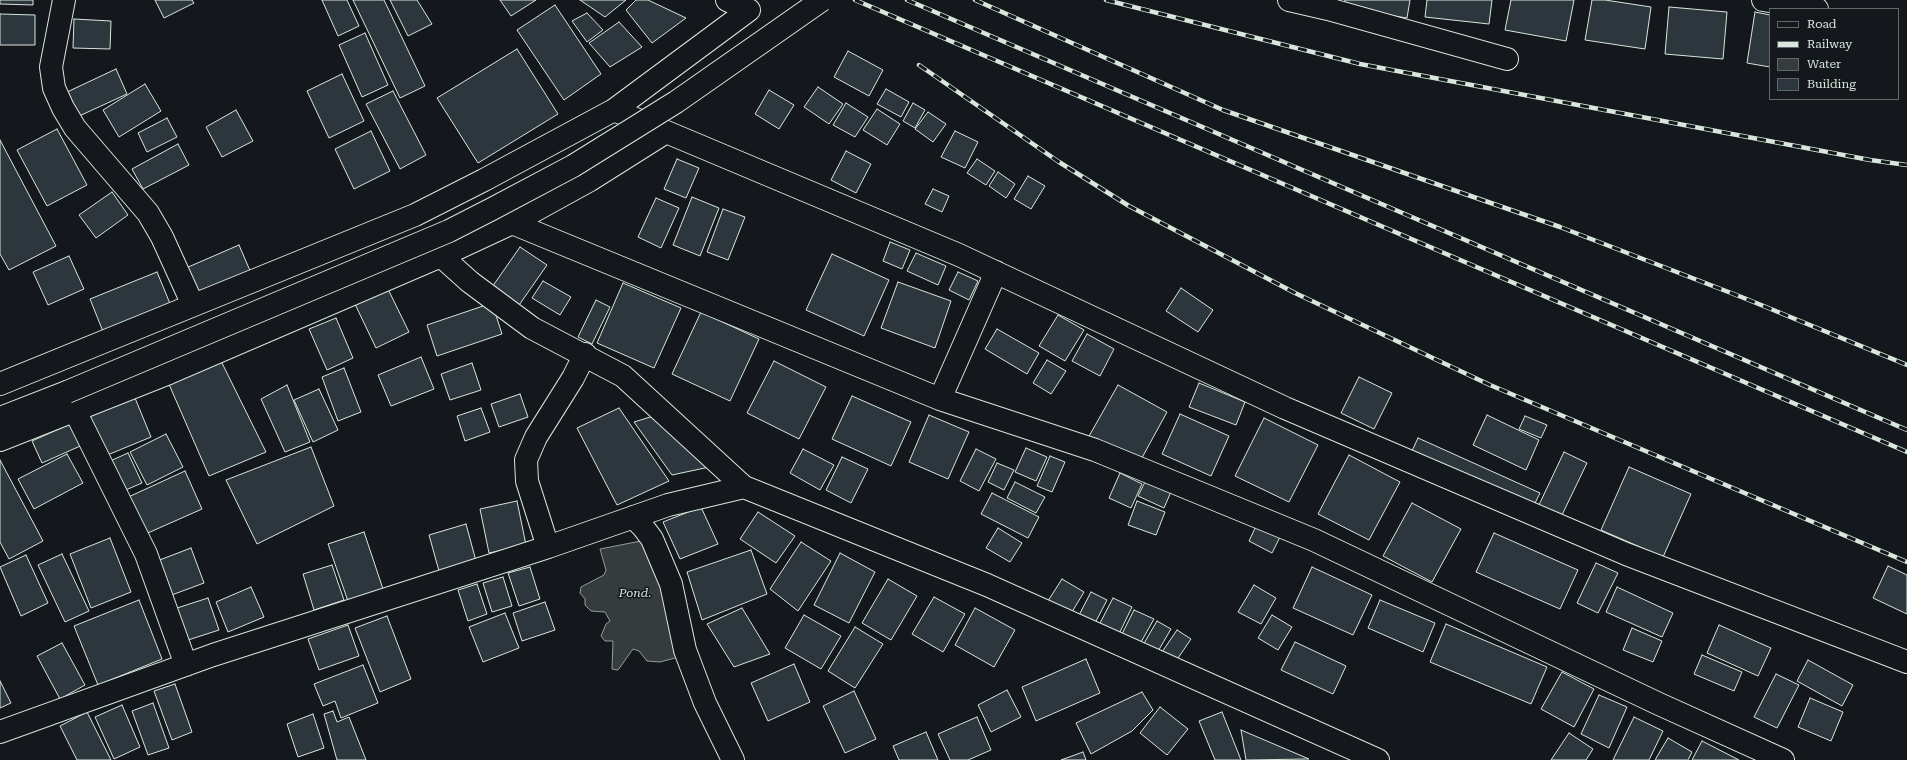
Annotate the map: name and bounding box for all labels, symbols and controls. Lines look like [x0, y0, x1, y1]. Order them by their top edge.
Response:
legend [1769, 8, 1899, 100]
text: Road [1807, 17, 1836, 31]
text: Railway [1807, 37, 1852, 51]
text: Water [1807, 57, 1841, 71]
text: Building [1807, 77, 1856, 91]
water label: Pond. [619, 586, 651, 600]

